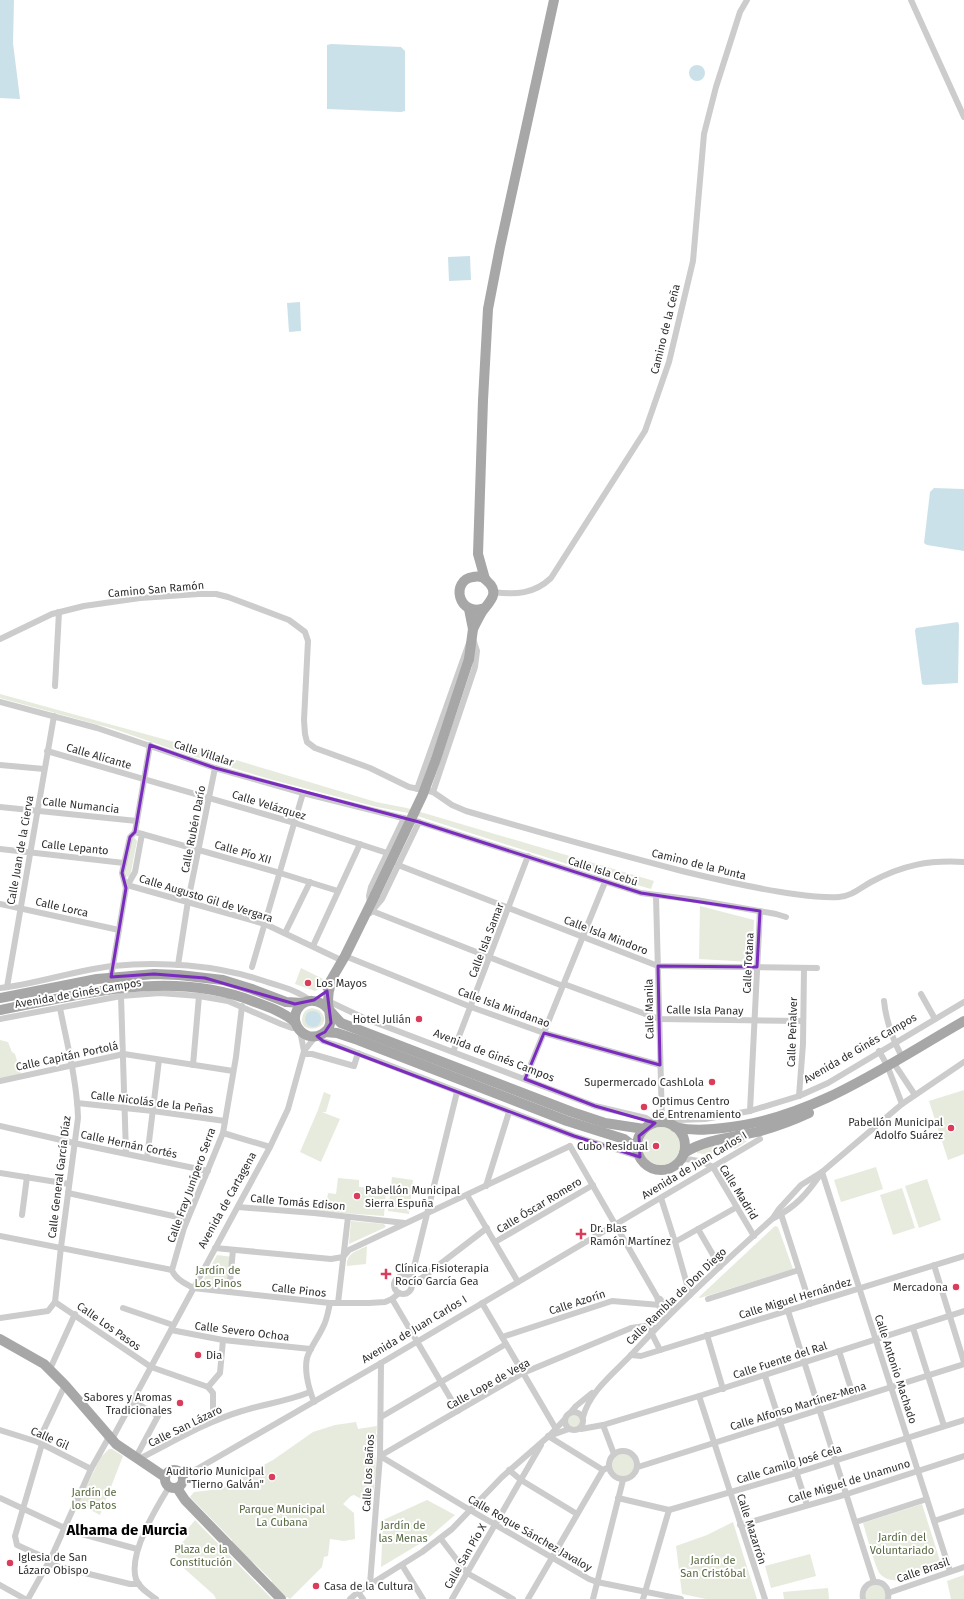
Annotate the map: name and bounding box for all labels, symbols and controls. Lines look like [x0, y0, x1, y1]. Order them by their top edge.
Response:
street label: Camino de la Ceña [648, 283, 683, 375]
street label: Camino San Ramón [107, 579, 205, 600]
street label: Calle Villalar [172, 738, 236, 769]
street label: Calle Alicante [65, 741, 133, 772]
street label: Calle Rubén Darío [179, 784, 208, 874]
street label: Calle Velázquez [230, 788, 308, 823]
street label: Calle Juan de la Cierva [4, 794, 36, 906]
street label: Calle Numancia [42, 795, 120, 816]
street label: Calle Lepanto [41, 838, 109, 857]
street label: Calle Pío XII [213, 838, 273, 867]
street label: Camino de la Punta [650, 846, 747, 882]
street label: Calle Isla Cebú [566, 854, 639, 889]
street label: Calle Augusto Gil de Vergara [137, 872, 274, 925]
street label: Calle Lorca [34, 895, 90, 920]
street label: Calle Isla Samar [466, 900, 507, 980]
street label: Calle Isla Mindoro [562, 913, 650, 958]
street label: Calle Totana [740, 932, 757, 994]
street label: Avenida de Ginés Campos [14, 976, 142, 1011]
place label: Los Mayos [316, 977, 367, 990]
marker: Los Mayos [303, 978, 313, 988]
street label: Calle Manila [642, 979, 657, 1039]
street label: Calle Isla Mindanao [456, 985, 552, 1030]
street label: Calle Peñalver [785, 996, 800, 1067]
street label: Calle Isla Panay [666, 1003, 744, 1018]
street label: Avenida de Ginés Campos [801, 1011, 919, 1086]
place label: Hotel Julián [353, 1013, 411, 1026]
marker: Hotel Julián [414, 1014, 424, 1024]
street label: Avenida de Ginés Campos [432, 1026, 556, 1085]
street label: Calle Capitán Portolá [15, 1039, 119, 1074]
place label: Supermercado CashLola [584, 1076, 704, 1089]
marker: Supermercado CashLola [707, 1077, 717, 1087]
street label: Calle Nicolás de la Peñas [90, 1089, 214, 1116]
place label: Optimus Centro de Entrenamiento [652, 1095, 741, 1121]
marker: Optimus Centro de Entrenamiento [639, 1102, 649, 1112]
street label: Calle General García Díaz [46, 1115, 73, 1239]
place label: Pabellón Municipal Adolfo Suárez [848, 1116, 943, 1142]
marker: Pabellón Municipal Adolfo Suárez [946, 1123, 956, 1133]
street label: Calle Fray Junípero Serra [165, 1126, 218, 1244]
street label: Calle Hernán Cortés [79, 1128, 178, 1161]
street label: Avenida de Juan Carlos I [639, 1129, 749, 1202]
place label: Cubo Residual [577, 1140, 648, 1153]
marker: Cubo Residual [651, 1141, 661, 1151]
street label: Avenida de Cartagena [196, 1150, 259, 1251]
street label: Calle Madrid [717, 1162, 761, 1222]
street label: Calle Óscar Romero [494, 1174, 584, 1236]
place label: Pabellón Municipal Sierra Espuña [365, 1184, 460, 1210]
marker: Pabellón Municipal Sierra Espuña [352, 1191, 362, 1201]
street label: Calle Tomás Edison [250, 1192, 346, 1213]
place label: Dr. Blas Ramón Martínez [590, 1222, 671, 1248]
marker: Dr. Blas Ramón Martínez [575, 1228, 587, 1240]
street label: Calle Rambla de Don Diego [624, 1245, 729, 1348]
place label: Clínica Fisioterapia Rocío García Gea [395, 1262, 489, 1288]
park label: Jardín de Los Pinos [194, 1264, 242, 1290]
marker: Clínica Fisioterapia Rocío García Gea [380, 1268, 392, 1280]
street label: Calle Miguel Hernández [737, 1275, 853, 1322]
street label: Calle Pinos [271, 1281, 327, 1300]
place label: Mercadona [893, 1281, 948, 1294]
marker: Mercadona [951, 1282, 961, 1292]
street label: Calle Azorín [547, 1287, 607, 1318]
street label: Avenida de Juan Carlos I [359, 1293, 469, 1366]
street label: Calle Los Pasos [74, 1299, 143, 1353]
street label: Calle Antonio Machado [872, 1313, 919, 1426]
street label: Calle Severo Ochoa [194, 1319, 290, 1344]
street label: Calle Fuente del Ral [731, 1339, 829, 1382]
place label: Dia [206, 1349, 222, 1362]
marker: Dia [193, 1350, 203, 1360]
street label: Calle Lope de Vega [444, 1356, 532, 1413]
street label: Calle Alfonso Martínez-Mena [728, 1380, 868, 1433]
place label: Sabores y Aromas Tradicionales [84, 1391, 172, 1417]
marker: Sabores y Aromas Tradicionales [175, 1398, 185, 1408]
street label: Calle San Lázaro [146, 1403, 224, 1450]
street label: Calle Gil [29, 1424, 71, 1453]
street label: Calle Los Baños [360, 1434, 377, 1512]
street label: Calle Camilo José Cela [735, 1442, 843, 1487]
street label: Calle Miguel de Unamuno [787, 1457, 912, 1506]
place label: Auditorio Municipal "Tierno Galván" [166, 1465, 264, 1491]
marker: Auditorio Municipal "Tierno Galván" [267, 1472, 277, 1482]
park label: Jardín de los Patos [71, 1486, 117, 1512]
street label: Calle Mazarrón [734, 1492, 769, 1566]
street label: Calle Roque Sánchez Javaloy [465, 1493, 595, 1575]
park label: Parque Municipal La Cubana [239, 1503, 325, 1529]
park label: Jardín de las Menas [378, 1519, 428, 1545]
district label: Alhama de Murcia [65, 1521, 188, 1539]
street label: Calle San Pío X [441, 1521, 489, 1591]
park label: Jardín del Voluntariado [870, 1531, 934, 1557]
park label: Plaza de la Constitución [170, 1543, 232, 1569]
place label: Iglesia de San Lázaro Obispo [18, 1551, 89, 1577]
park label: Jardín de San Cristóbal [680, 1554, 746, 1580]
street label: Calle Brasil [895, 1555, 951, 1586]
marker: Iglesia de San Lázaro Obispo [5, 1558, 15, 1568]
place label: Casa de la Cultura [324, 1580, 413, 1593]
marker: Casa de la Cultura [311, 1581, 321, 1591]

